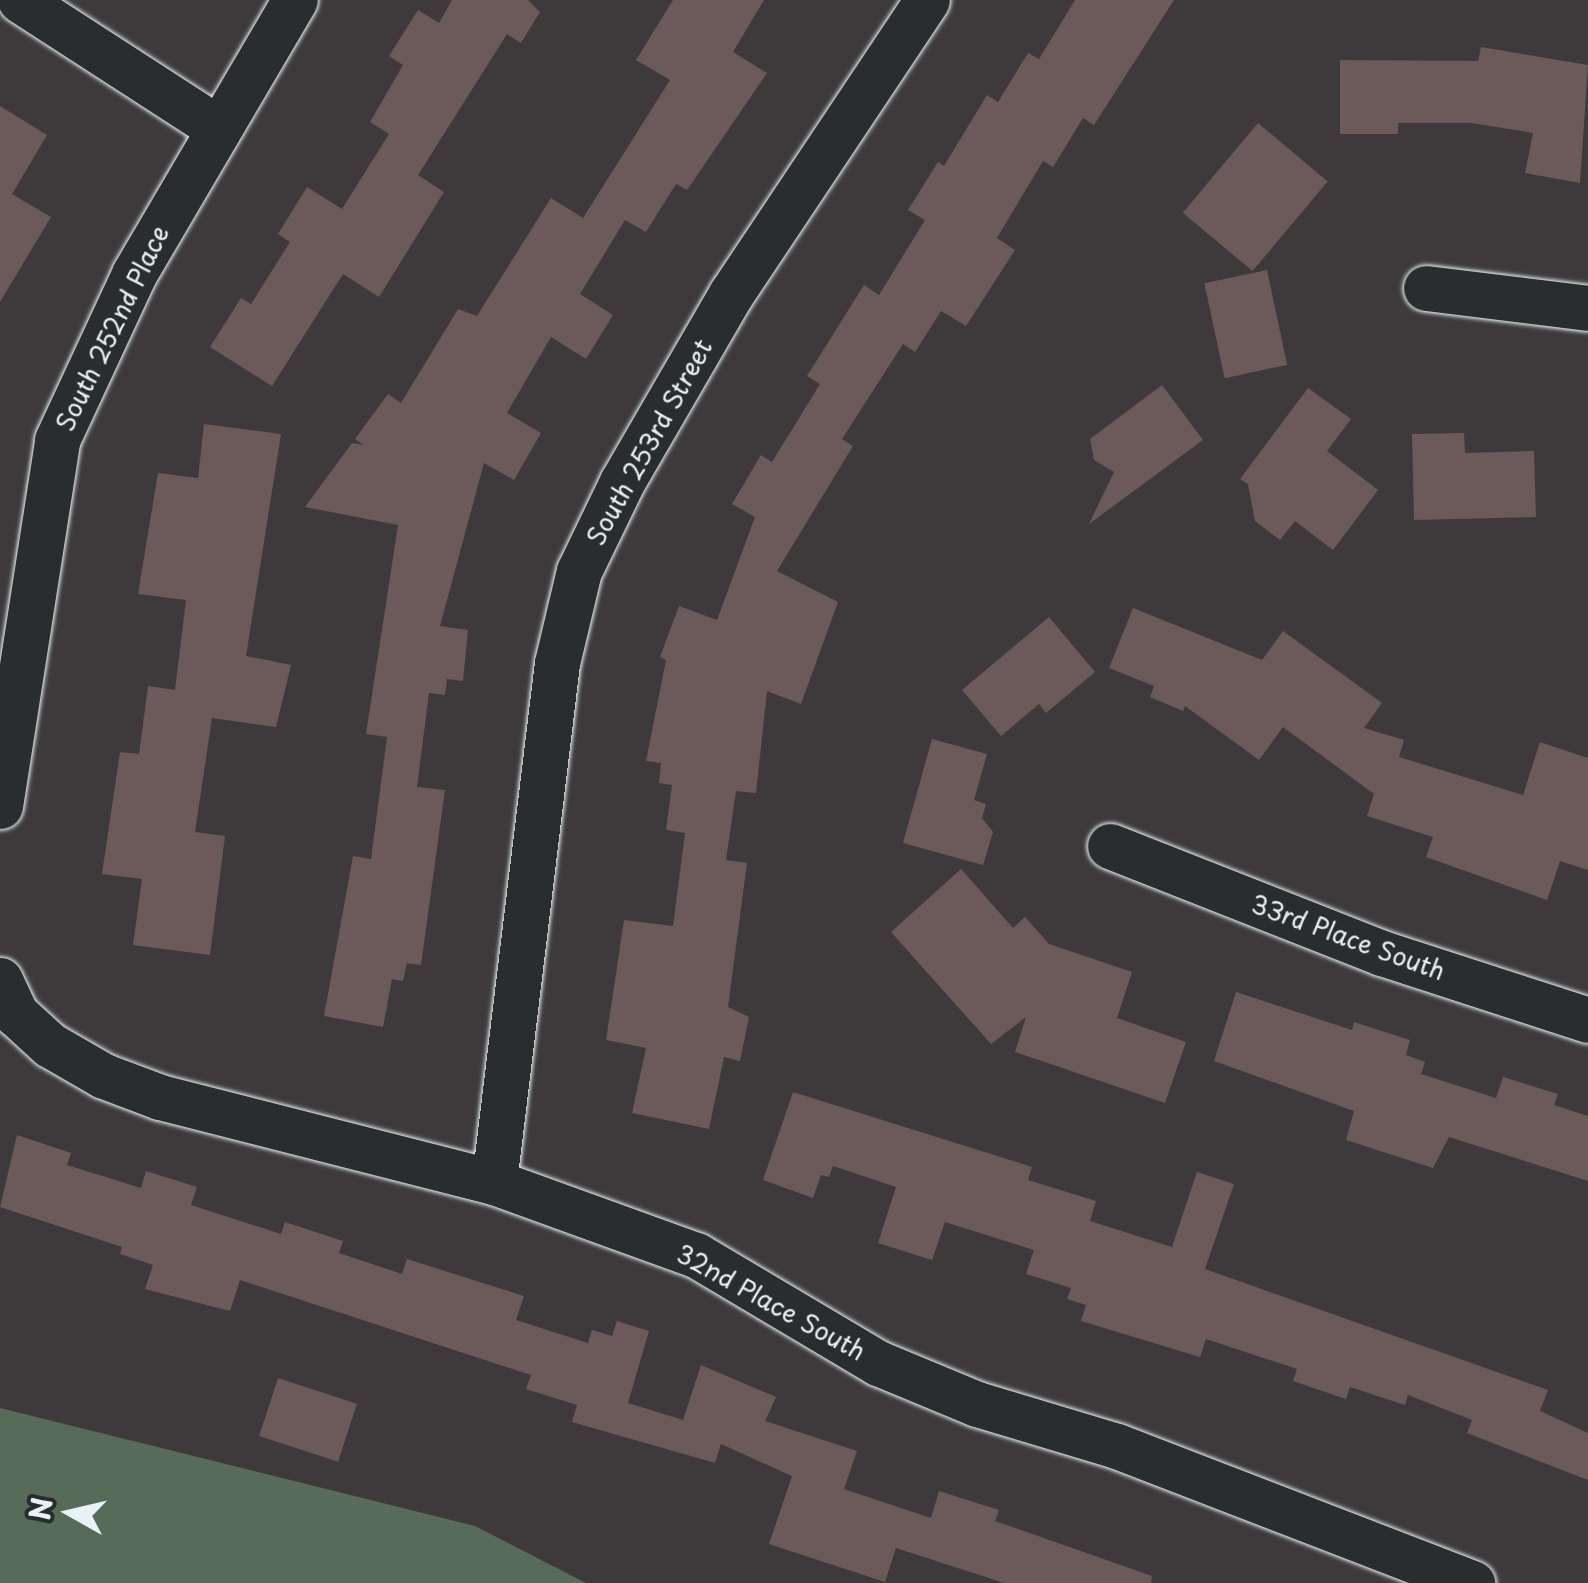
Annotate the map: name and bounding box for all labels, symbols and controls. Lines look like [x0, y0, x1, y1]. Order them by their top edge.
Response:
street label: South 252nd Place [48, 219, 176, 437]
street label: South 253rd Street [579, 332, 719, 552]
street label: 33rd Place South [1245, 887, 1451, 987]
street label: 32nd Place South [671, 1237, 871, 1367]
north arrow [20, 1463, 120, 1563]
text: N [17, 1495, 63, 1523]

